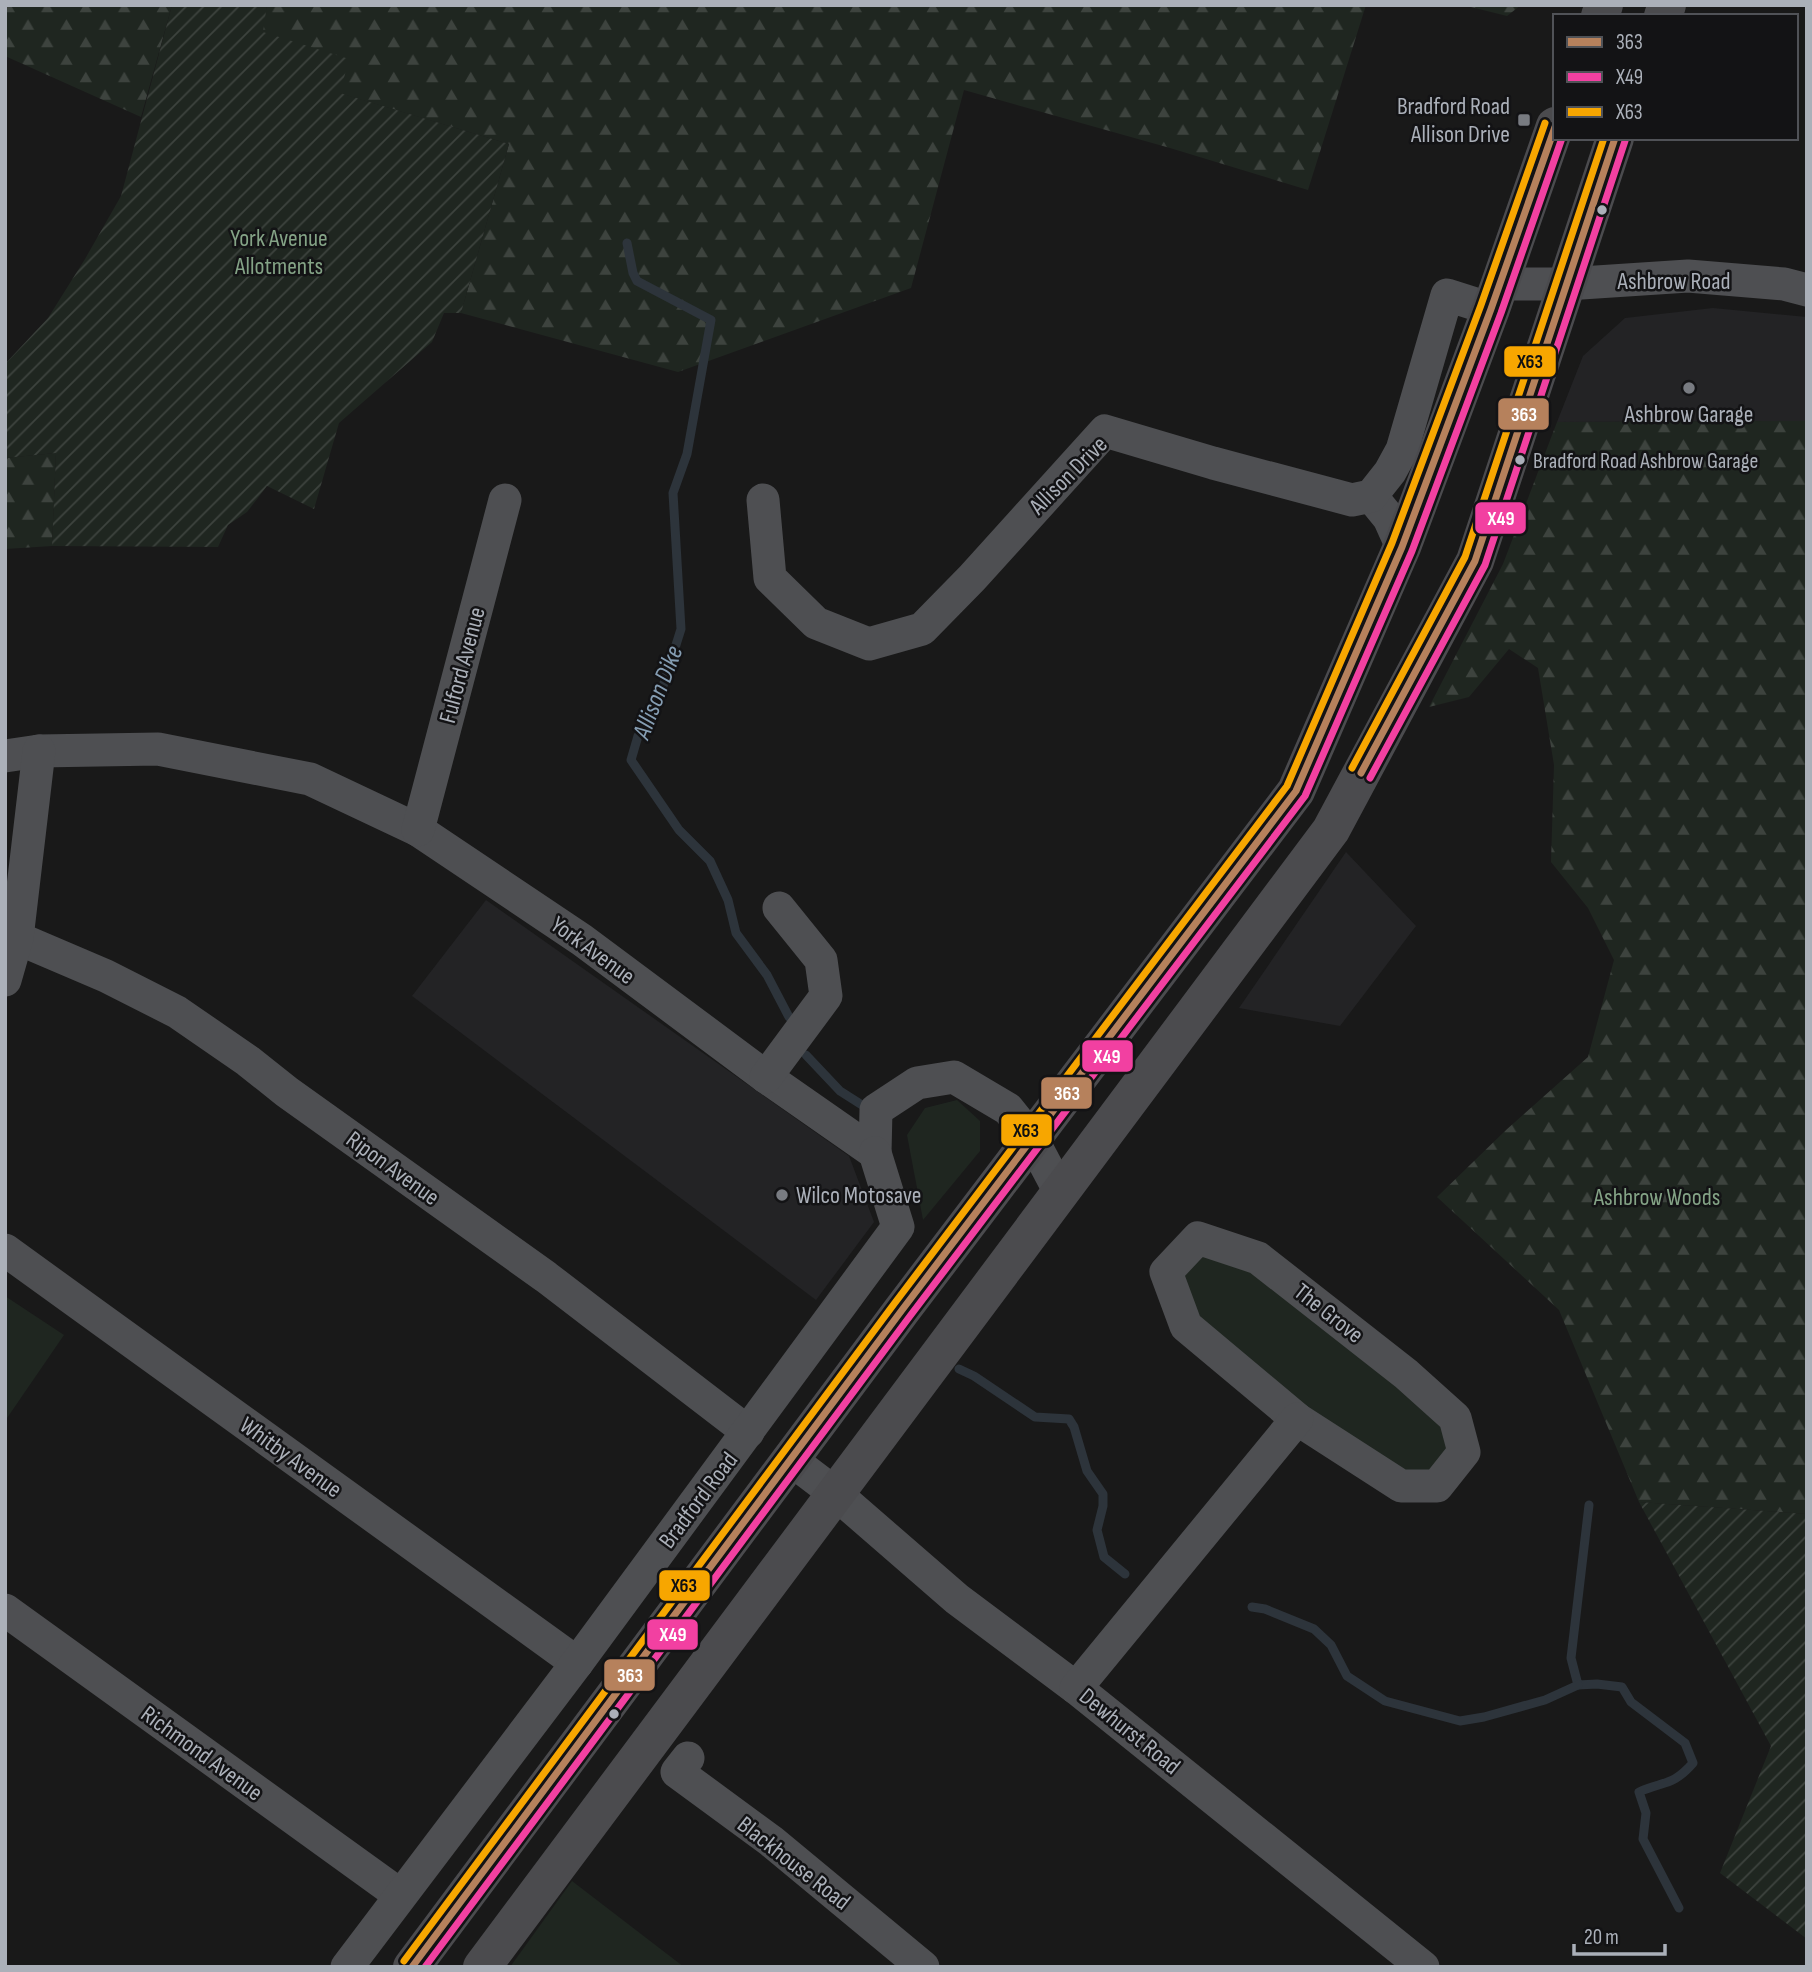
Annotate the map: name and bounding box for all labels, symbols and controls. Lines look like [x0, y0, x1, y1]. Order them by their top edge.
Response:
legend [1553, 14, 1798, 140]
text: 363 [1616, 30, 1643, 55]
text: X49 [1615, 65, 1643, 90]
place label: Bradford Road Allison Drive [1397, 92, 1510, 149]
text: X63 [1615, 100, 1643, 125]
marker: Bradford Road Allison Drive [1516, 112, 1532, 128]
unlabelled marker [1595, 203, 1609, 217]
park label: York Avenue Allotments [230, 224, 328, 281]
street label: Ashbrow Road [1617, 267, 1730, 296]
line badge: X63 [1503, 345, 1557, 378]
text: X63 [1516, 351, 1543, 374]
marker: Ashbrow Garage [1681, 380, 1697, 396]
line badge: 363 [1497, 397, 1550, 431]
place label: Ashbrow Garage [1624, 400, 1753, 429]
text: 363 [1511, 404, 1537, 427]
street label: Allison Drive [1022, 430, 1114, 521]
place label: Bradford Road Ashbrow Garage [1533, 448, 1758, 475]
marker: Bradford Road Ashbrow Garage [1513, 453, 1527, 467]
line badge: X49 [1474, 501, 1527, 535]
text: X49 [1487, 508, 1514, 531]
street label: Fulford Avenue [433, 604, 492, 726]
water label: Allison Dike [626, 642, 690, 744]
street label: York Avenue [545, 910, 641, 991]
line badge: X49 [1081, 1039, 1134, 1073]
text: X49 [1093, 1046, 1120, 1069]
line badge: 363 [1040, 1076, 1093, 1110]
text: 363 [1054, 1083, 1080, 1106]
line badge: X63 [1000, 1113, 1053, 1147]
text: X63 [1012, 1120, 1039, 1143]
street label: Ripon Avenue [340, 1125, 445, 1212]
place label: Wilco Motosave [796, 1181, 921, 1210]
park label: Ashbrow Woods [1593, 1183, 1720, 1212]
marker: Wilco Motosave [774, 1187, 790, 1203]
street label: The Grove [1288, 1277, 1369, 1350]
street label: Whitby Avenue [234, 1411, 347, 1504]
street label: Bradford Road [653, 1446, 744, 1554]
line badge: X63 [658, 1569, 711, 1602]
text: X63 [670, 1575, 697, 1598]
line badge: X49 [646, 1618, 699, 1651]
text: X49 [659, 1624, 686, 1647]
line badge: 363 [603, 1658, 656, 1692]
text: 363 [617, 1665, 643, 1688]
street label: Dewhurst Road [1073, 1682, 1186, 1781]
street label: Richmond Avenue [135, 1699, 268, 1807]
unlabelled marker [607, 1707, 621, 1721]
street label: Blackhouse Road [731, 1810, 856, 1917]
scale bar [1574, 1912, 1665, 1956]
text: 20 m [1584, 1925, 1619, 1950]

